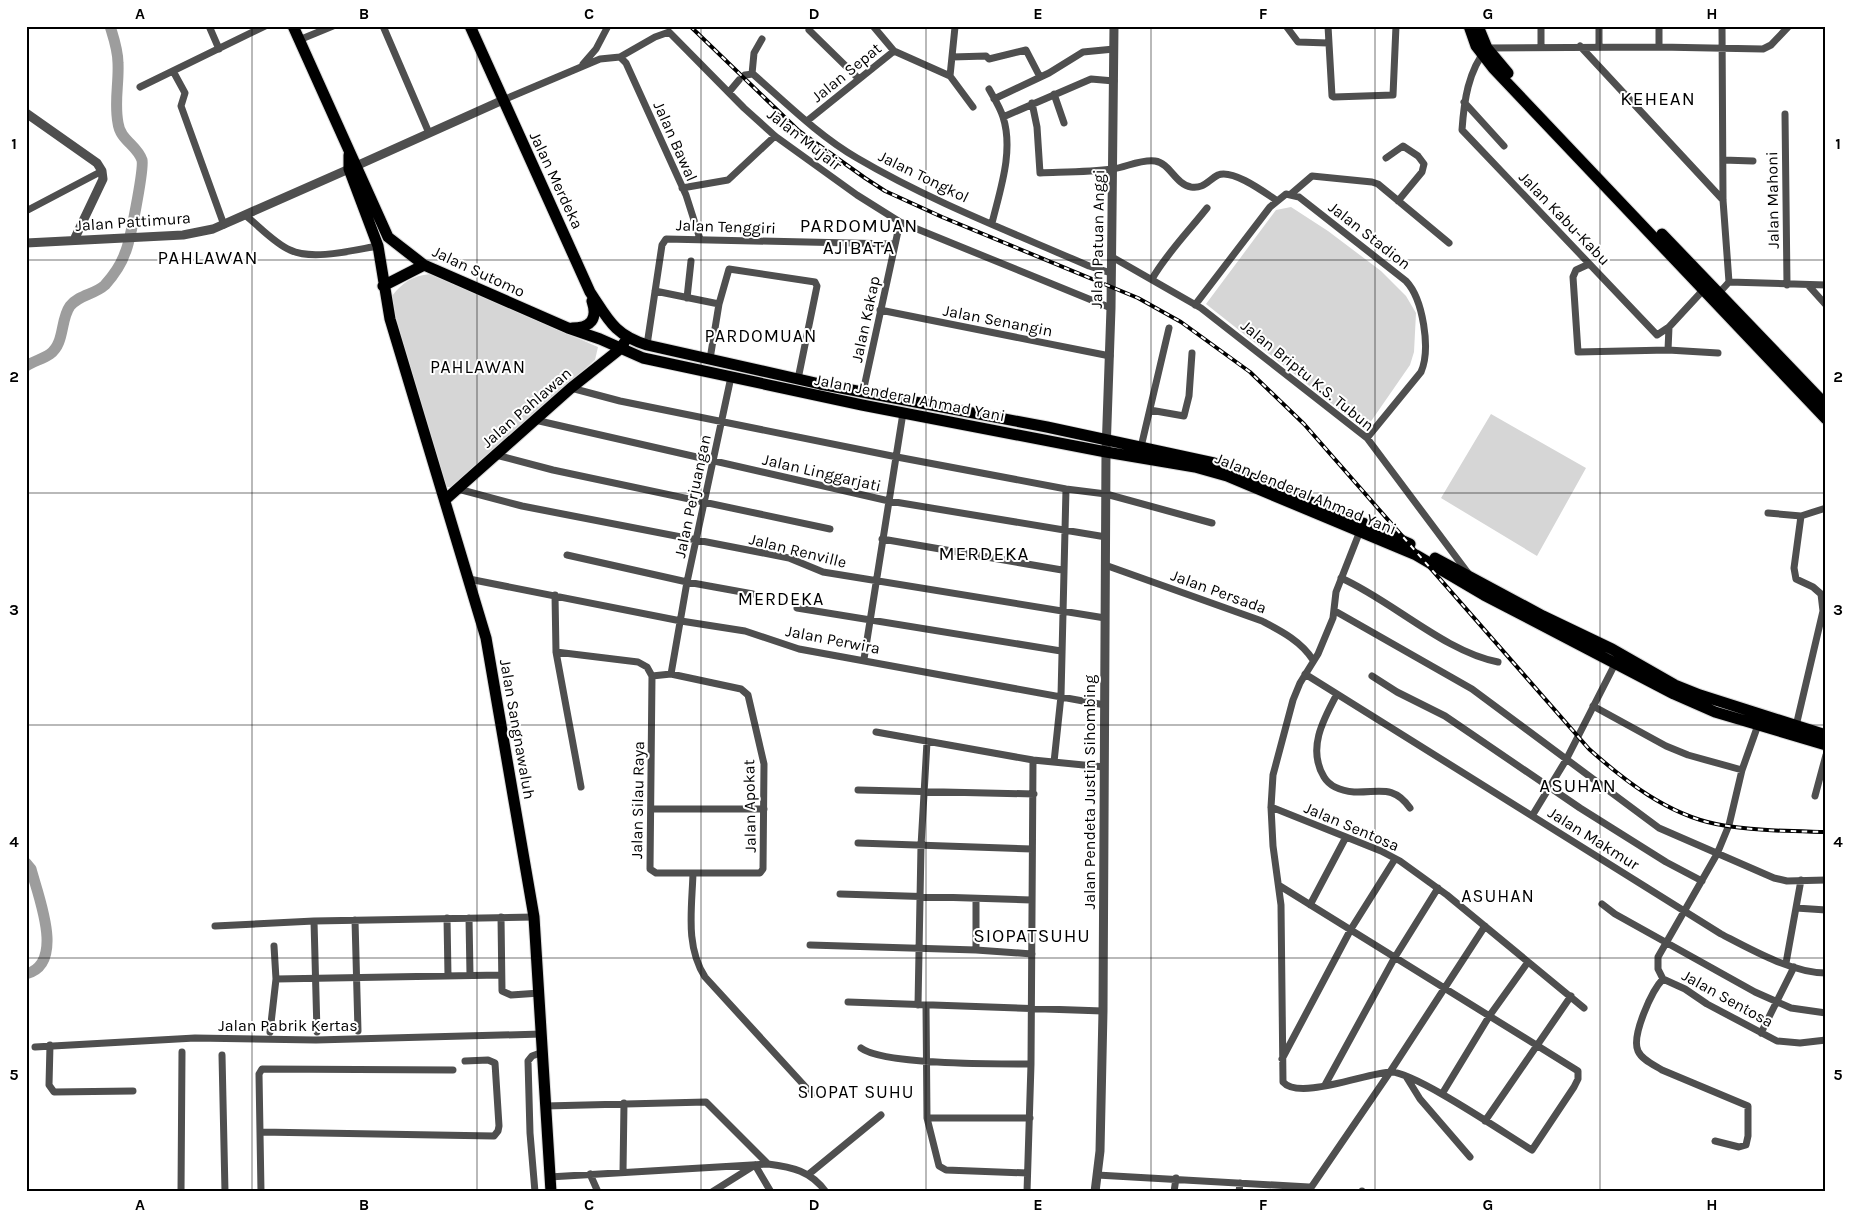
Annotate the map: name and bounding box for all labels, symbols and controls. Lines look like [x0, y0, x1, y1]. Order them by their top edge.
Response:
text: A [135, 4, 145, 23]
text: B [359, 4, 369, 23]
text: C [584, 4, 594, 23]
text: D [809, 4, 820, 23]
text: E [1033, 4, 1043, 23]
text: F [1259, 4, 1268, 23]
text: G [1483, 4, 1493, 23]
text: H [1706, 4, 1718, 23]
street label: Jalan Sepat [808, 39, 885, 106]
district label: KEHEAN [1620, 88, 1696, 110]
street label: Jalan Bawal [649, 98, 702, 184]
street label: Jalan Mujair [764, 104, 846, 175]
street label: Jalan Merdeka [526, 129, 587, 232]
text: 1 [11, 134, 17, 153]
text: 1 [1835, 134, 1841, 153]
street label: Jalan Tongkol [875, 146, 972, 207]
street label: Jalan Mahoni [1762, 151, 1783, 249]
street label: Jalan Kabu-Kabu [1515, 168, 1614, 269]
street label: Jalan Patuan Anggi [1087, 169, 1108, 309]
street label: Jalan Stadion [1325, 197, 1415, 273]
street label: Jalan Pattimura [75, 208, 191, 235]
street label: Jalan Tenggiri [676, 215, 776, 238]
district label: PARDOMUAN AJIBATA [800, 215, 918, 259]
street label: Jalan Sutomo [430, 242, 528, 301]
district label: PAHLAWAN [158, 247, 258, 269]
street label: Jalan Kakap [847, 274, 884, 364]
street label: Jalan Senangin [941, 301, 1054, 340]
street label: Jalan Briptu K.S. Tubun [1237, 316, 1378, 435]
district label: PARDOMUAN [705, 325, 817, 347]
district label: PAHLAWAN [430, 356, 526, 378]
street label: Jalan Pahlawan [478, 363, 575, 452]
text: 2 [9, 367, 19, 386]
text: 2 [1833, 367, 1843, 386]
street label: Jalan Jenderal Ahmad Yani [813, 370, 1007, 425]
street label: Jalan Perjuangan [670, 433, 715, 559]
street label: Jalan Jenderal Ahmad Yani [1212, 448, 1399, 539]
street label: Jalan Linggarjati [761, 450, 883, 495]
street label: Jalan Renville [747, 529, 849, 572]
district label: MERDEKA [938, 543, 1030, 565]
street label: Jalan Persada [1168, 565, 1269, 618]
district label: MERDEKA [738, 588, 824, 610]
text: 3 [9, 600, 19, 619]
text: 3 [1833, 600, 1843, 619]
street label: Jalan Perwira [784, 621, 882, 658]
street label: Jalan Sangnawaluh [496, 658, 539, 801]
street label: Jalan Pendeta Justin Sihombing [1080, 675, 1099, 909]
street label: Jalan Silau Raya [627, 741, 648, 859]
street label: Jalan Apokat [739, 759, 760, 853]
district label: ASUHAN [1539, 775, 1617, 797]
street label: Jalan Sentosa [1301, 798, 1402, 855]
street label: Jalan Makmur [1545, 803, 1643, 874]
text: 4 [9, 832, 19, 851]
text: 4 [1833, 832, 1843, 851]
district label: ASUHAN [1461, 885, 1535, 907]
district label: SIOPATSUHU [973, 925, 1091, 947]
street label: Jalan Sentosa [1679, 966, 1777, 1031]
street label: Jalan Pabrik Kertas [218, 1016, 358, 1035]
text: 5 [9, 1065, 19, 1084]
text: 5 [1833, 1065, 1843, 1084]
district label: SIOPAT SUHU [797, 1081, 915, 1103]
text: A [135, 1195, 145, 1214]
text: B [359, 1195, 369, 1214]
text: C [584, 1195, 594, 1214]
text: D [809, 1195, 820, 1214]
text: E [1033, 1195, 1043, 1214]
text: F [1259, 1195, 1268, 1214]
text: G [1483, 1195, 1493, 1214]
text: H [1706, 1195, 1718, 1214]

